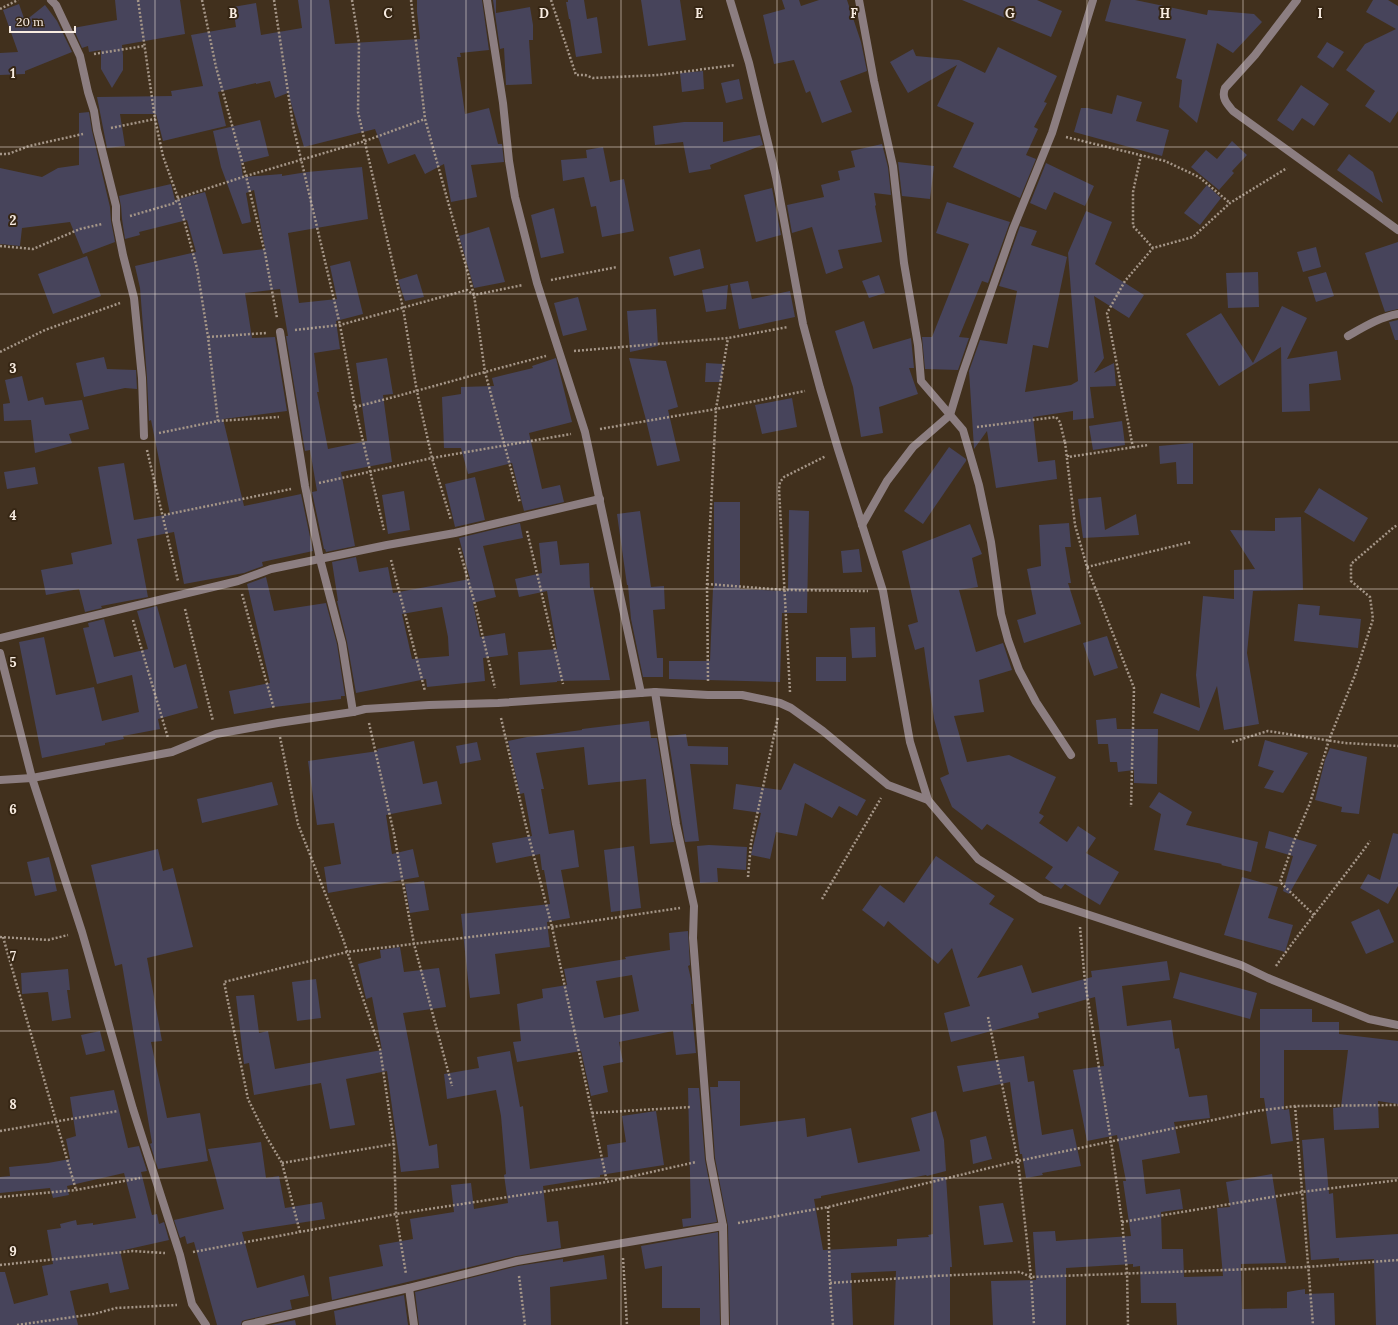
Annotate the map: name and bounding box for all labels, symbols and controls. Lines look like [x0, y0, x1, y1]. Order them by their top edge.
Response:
text: B [229, 5, 238, 22]
text: C [384, 5, 393, 22]
text: D [539, 5, 549, 22]
text: E [695, 5, 703, 22]
text: F [850, 5, 858, 22]
text: G [1005, 5, 1015, 22]
text: H [1160, 5, 1170, 22]
text: I [1317, 5, 1323, 22]
scale bar [10, 8, 75, 34]
text: 20 m [16, 14, 44, 29]
text: 1 [10, 65, 16, 82]
text: 2 [10, 212, 17, 229]
text: 3 [9, 360, 17, 377]
text: 4 [9, 507, 17, 524]
text: 5 [9, 654, 17, 671]
text: 6 [9, 801, 17, 818]
text: 7 [10, 948, 16, 965]
text: 8 [9, 1096, 17, 1113]
text: 9 [9, 1243, 17, 1260]

